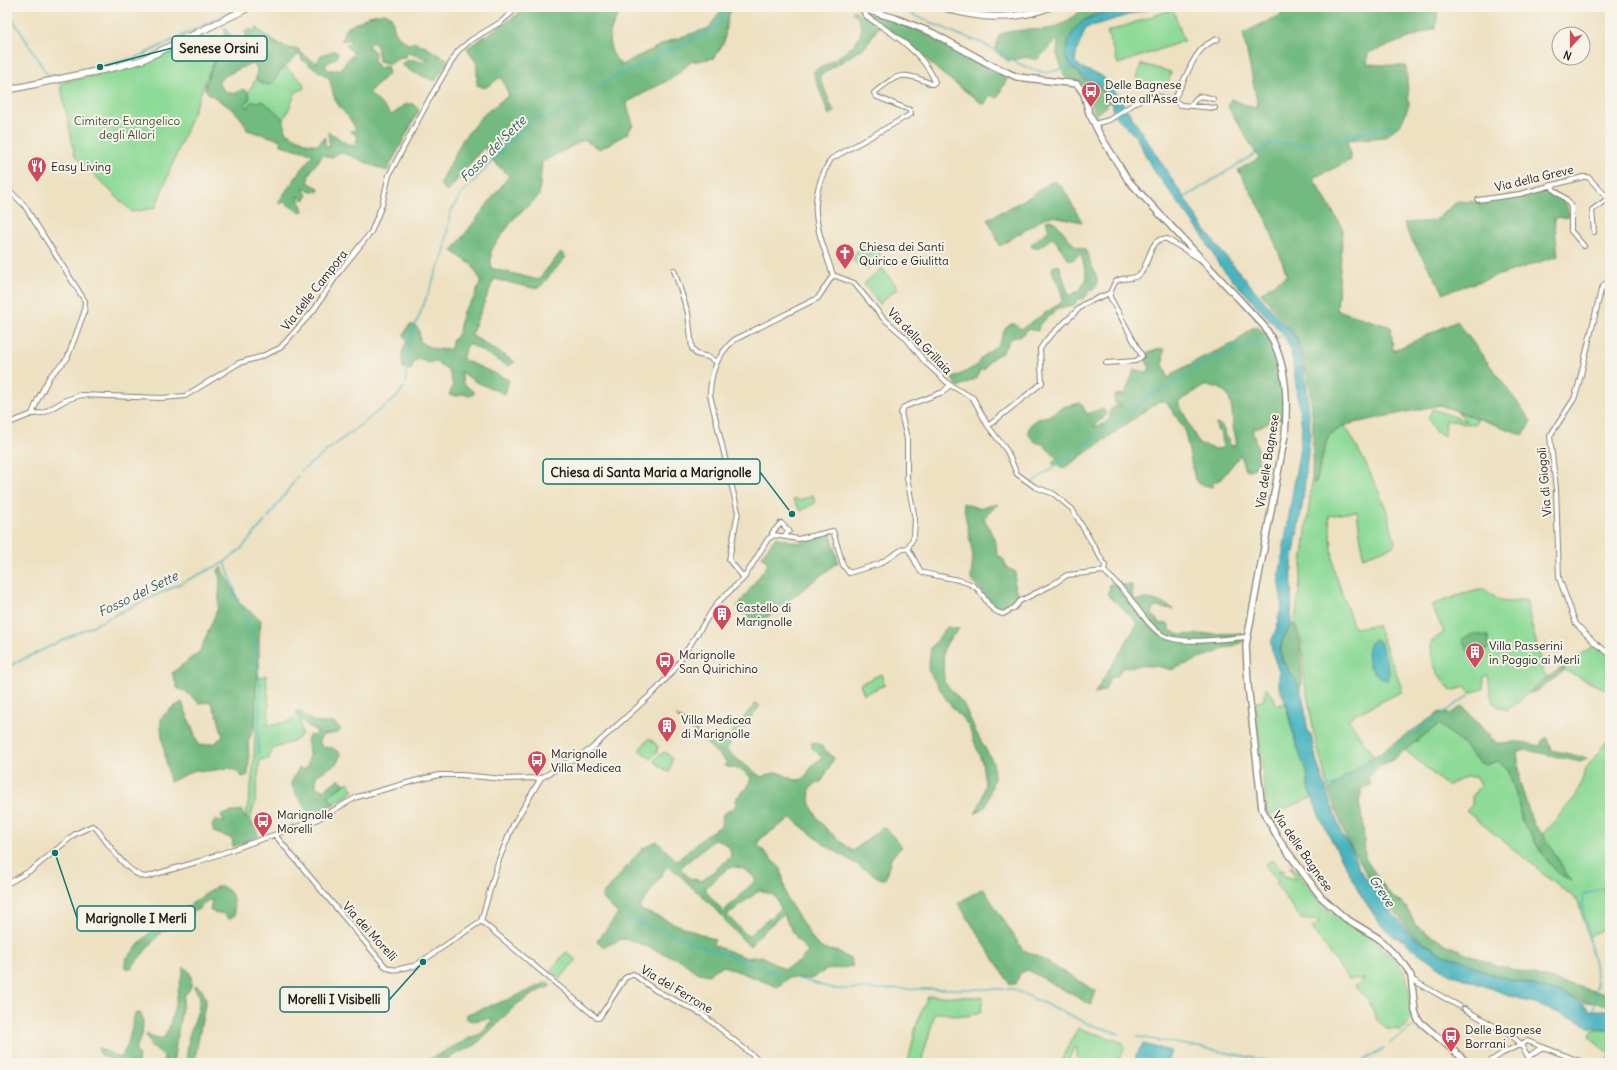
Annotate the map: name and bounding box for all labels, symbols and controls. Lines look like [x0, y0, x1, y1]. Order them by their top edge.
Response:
north arrow [1551, 26, 1591, 66]
callout: Senese Orsini [172, 36, 267, 61]
text: Senese Orsini [179, 40, 259, 57]
text: N [1561, 47, 1573, 63]
place label: Delle Bagnese Ponte all'Asse [1105, 77, 1181, 106]
bus stop icon: Delle Bagnese Ponte all'Asse [1080, 80, 1102, 108]
water label: Fosso del Sette [456, 112, 530, 186]
park label: Cimitero Evangelico degli Allori [74, 113, 180, 142]
restaurant icon: Easy Living [26, 155, 48, 183]
place label: Easy Living [51, 159, 111, 174]
street label: Via della Greve [1493, 162, 1575, 194]
place label: Chiesa dei Santi Quirico e Giulitta [859, 239, 949, 268]
church icon: Chiesa dei Santi Quirico e Giulitta [834, 242, 856, 270]
street label: Via delle Campora [278, 246, 350, 333]
street label: Via della Grillaia [885, 305, 956, 377]
street label: Via delle Bagnese [1252, 413, 1282, 509]
street label: Via di Giogoli [1534, 447, 1554, 517]
callout: Chiesa di Santa Maria a Marignolle [543, 459, 760, 484]
text: Chiesa di Santa Maria a Marignolle [550, 464, 752, 481]
water label: Fosso del Sette [95, 567, 182, 621]
place label: Castello di Marignolle [736, 600, 792, 629]
building icon: Castello di Marignolle [711, 603, 733, 631]
place label: Villa Passerini in Poggio ai Merli [1489, 638, 1580, 667]
building icon: Villa Passerini in Poggio ai Merli [1464, 641, 1486, 669]
place label: Marignolle San Quirichino [679, 647, 758, 676]
bus stop icon: Marignolle San Quirichino [654, 650, 676, 678]
place label: Villa Medicea di Marignolle [681, 712, 751, 741]
building icon: Villa Medicea di Marignolle [656, 715, 678, 743]
place label: Marignolle Villa Medicea [551, 746, 621, 775]
bus stop icon: Marignolle Villa Medicea [526, 749, 548, 777]
place label: Marignolle Morelli [277, 807, 333, 836]
street label: Via delle Bagnese [1270, 808, 1336, 894]
bus stop icon: Marignolle Morelli [252, 810, 274, 838]
water label: Greve [1365, 872, 1399, 911]
street label: Via dei Morelli [340, 898, 400, 964]
callout: Marignolle I Merli [77, 906, 195, 931]
text: Marignolle I Merli [85, 910, 187, 927]
street label: Via del Ferrone [638, 962, 716, 1016]
callout: Morelli I Visibelli [280, 987, 389, 1012]
text: Morelli I Visibelli [287, 991, 381, 1008]
one-way arrow [1460, 1006, 1467, 1013]
place label: Delle Bagnese Borrani [1465, 1022, 1541, 1051]
bus stop icon: Delle Bagnese Borrani [1440, 1025, 1462, 1053]

